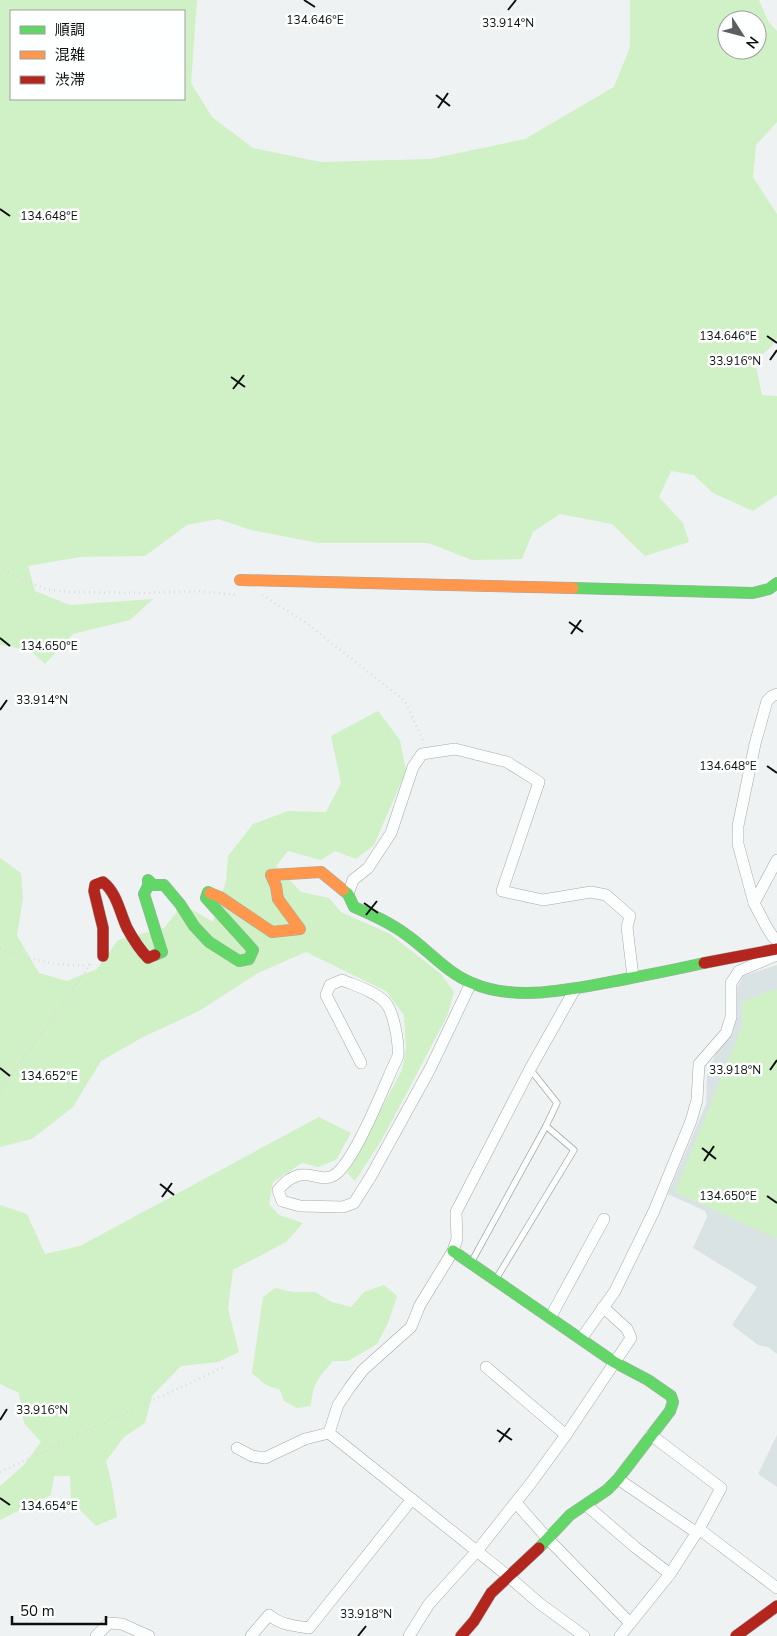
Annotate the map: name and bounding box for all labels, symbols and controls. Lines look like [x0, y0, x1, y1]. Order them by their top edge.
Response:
legend [10, 10, 185, 100]
north arrow [717, 10, 767, 60]
text: 134.646°E [286, 12, 344, 28]
text: 33.914°N [482, 15, 534, 31]
text: 順調 [55, 20, 85, 40]
text: N [741, 33, 763, 52]
text: 混雑 [55, 45, 85, 65]
text: 渋滞 [55, 70, 85, 90]
text: 134.648°E [20, 208, 78, 224]
text: 134.646°E [699, 328, 757, 344]
text: 33.916°N [709, 353, 761, 369]
text: 134.650°E [20, 638, 78, 654]
text: 33.914°N [16, 692, 68, 708]
text: 134.648°E [699, 758, 757, 774]
text: 33.918°N [709, 1062, 761, 1078]
text: 134.652°E [20, 1068, 78, 1084]
text: 134.650°E [699, 1188, 757, 1204]
text: 33.916°N [16, 1402, 68, 1418]
text: 134.654°E [20, 1498, 78, 1514]
scale bar [12, 1594, 106, 1626]
text: 50 m [20, 1601, 55, 1621]
text: 33.918°N [340, 1606, 392, 1622]

